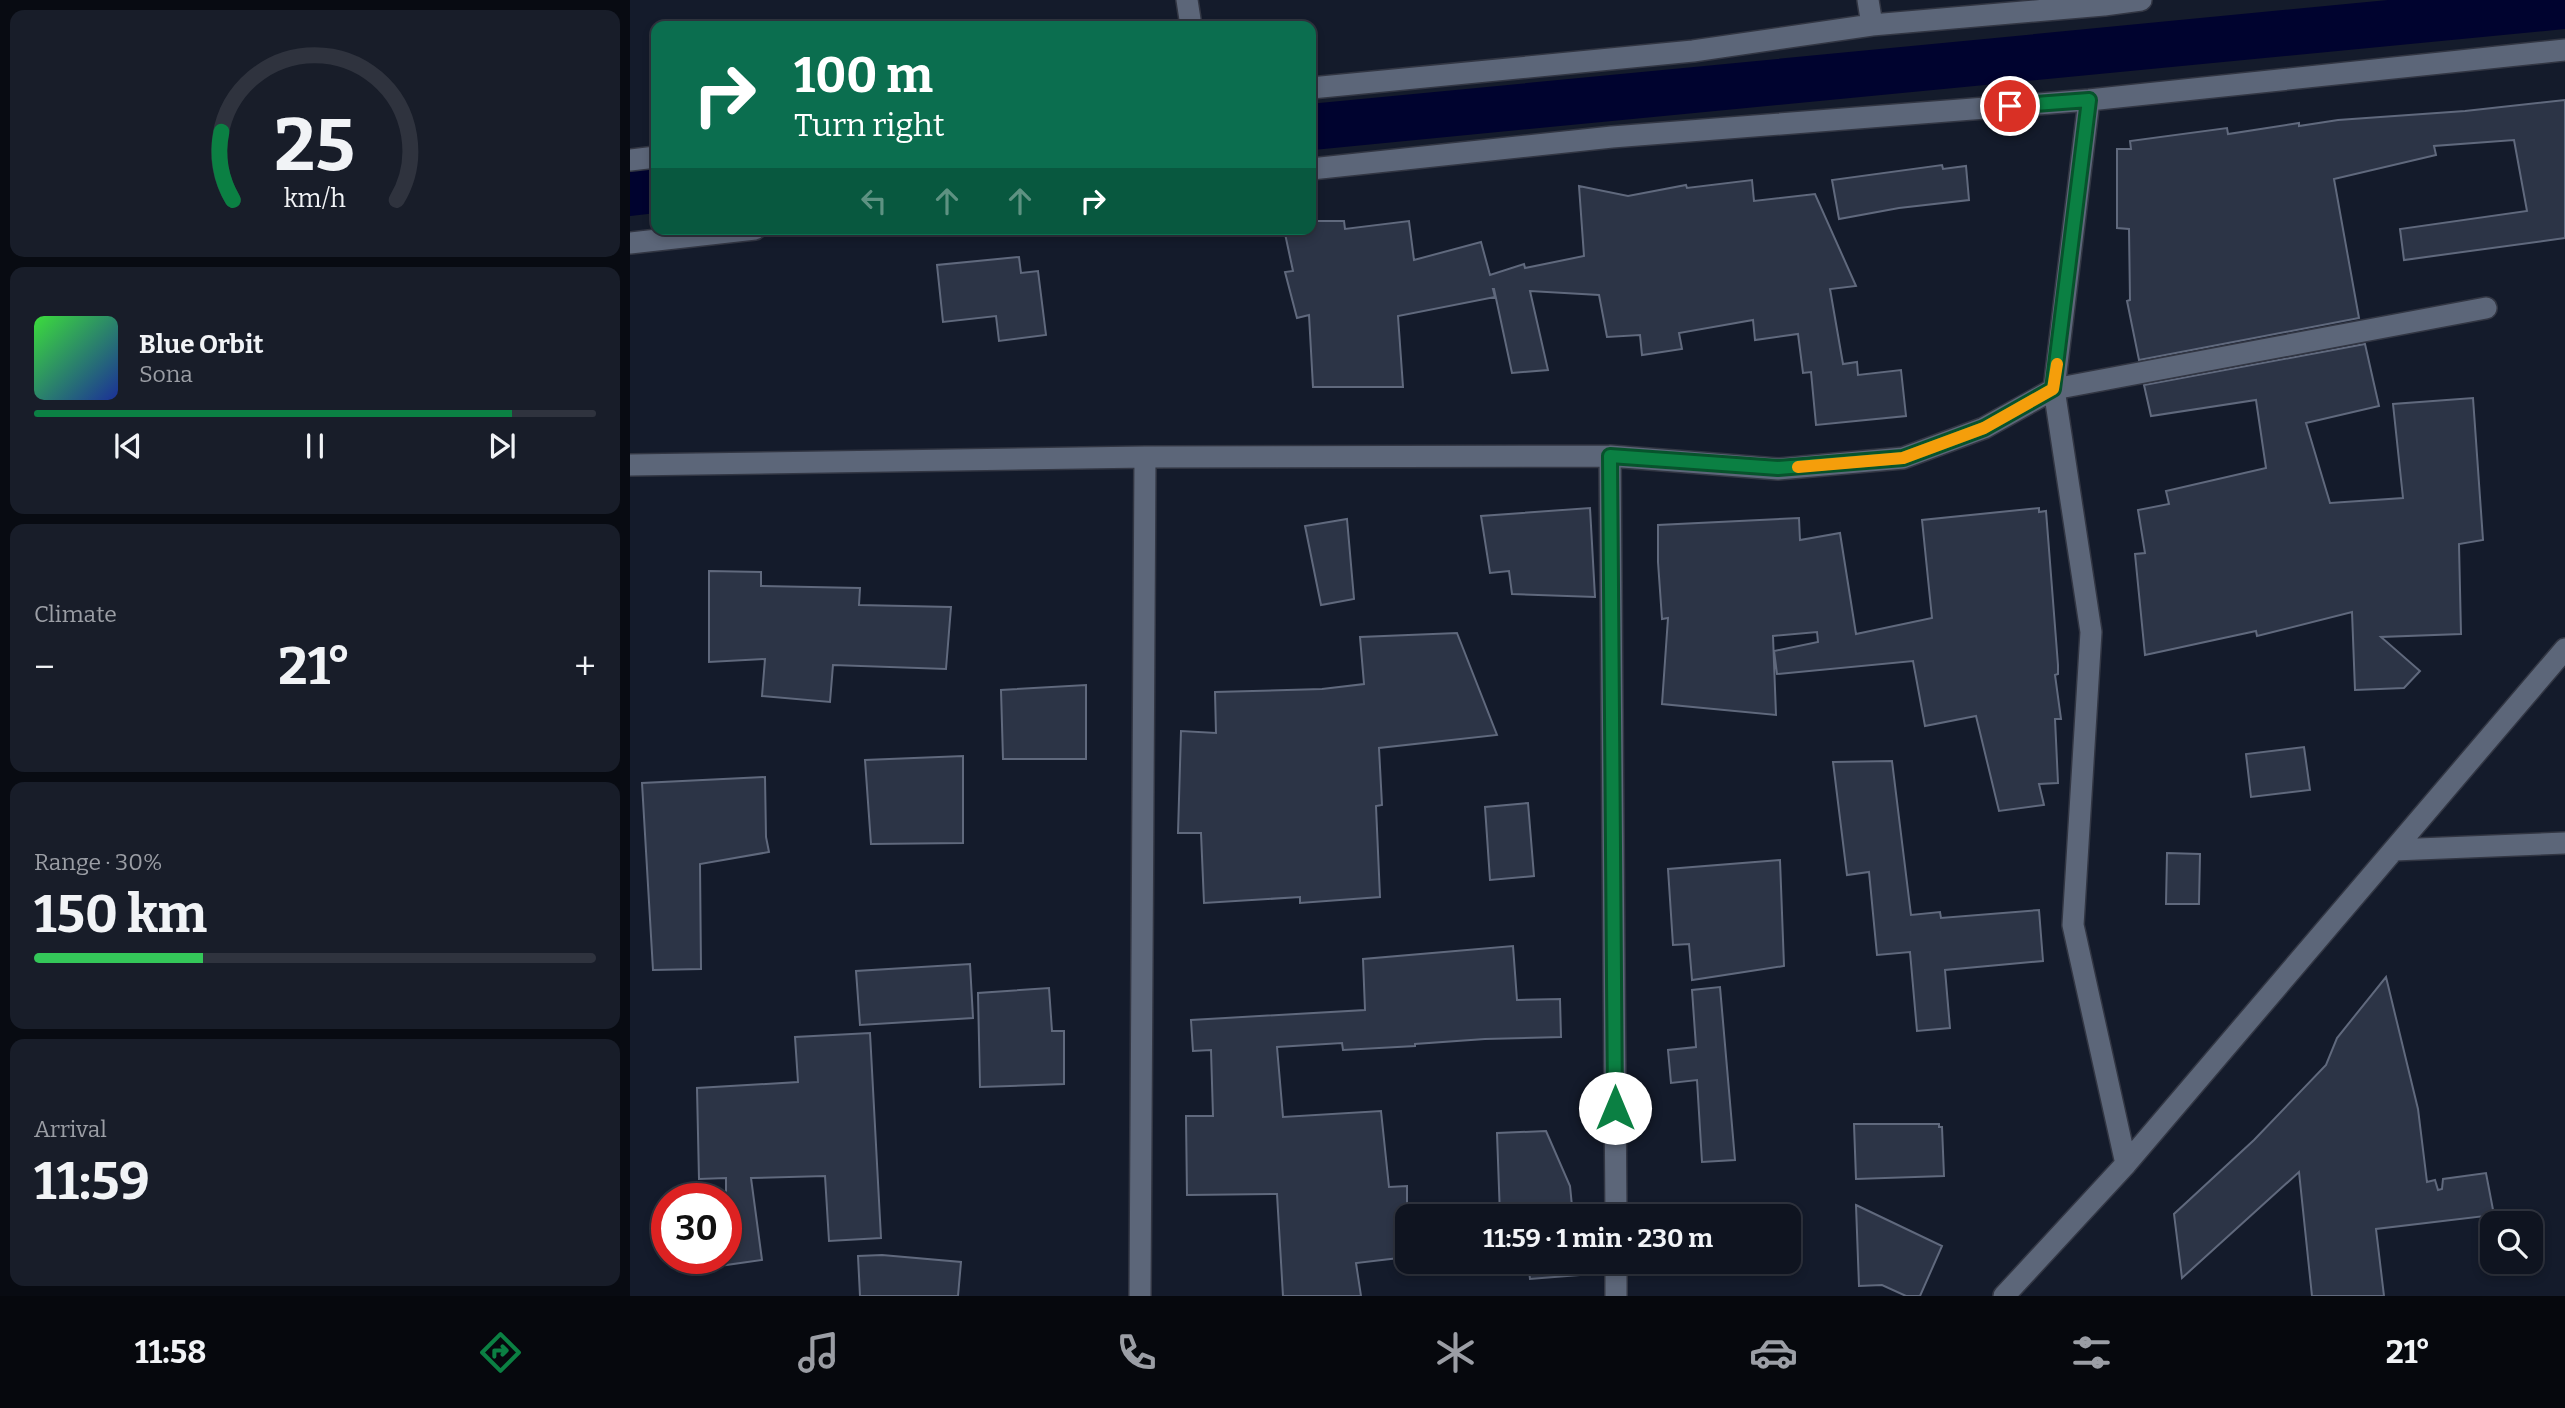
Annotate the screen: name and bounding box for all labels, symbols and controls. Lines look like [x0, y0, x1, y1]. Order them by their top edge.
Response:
text: 100 m [794, 46, 933, 105]
icon: right [679, 49, 770, 140]
pin [1980, 76, 2040, 136]
icon: arrive [1991, 87, 2029, 125]
text: 25 [275, 102, 355, 189]
text: Turn right [794, 106, 945, 144]
icon: left [855, 182, 893, 220]
icon: ahead [928, 182, 966, 220]
icon: ahead [1001, 182, 1039, 220]
icon: right [1074, 182, 1112, 220]
text: km/h [284, 183, 346, 213]
text: Blue Orbit [139, 329, 263, 360]
text: Sona [139, 360, 193, 388]
icon: previous [109, 427, 147, 465]
icon: pause [296, 427, 334, 465]
icon: next [483, 427, 521, 465]
text: Climate [34, 600, 117, 628]
text: 21° [278, 635, 351, 698]
text: − [34, 644, 55, 690]
text: + [574, 644, 596, 690]
text: Range · 30% [34, 848, 162, 876]
text: 150 km [34, 883, 207, 946]
position arrow [1578, 1071, 1652, 1145]
text: Arrival [34, 1115, 107, 1143]
text: 11:59 [34, 1150, 150, 1213]
speed limit sign: 30 [651, 1183, 742, 1274]
map controls [2480, 1211, 2543, 1274]
button: search [2480, 1211, 2543, 1274]
text: 11:59 · 1 min · 230 m [1483, 1223, 1713, 1254]
icon: directions [476, 1328, 525, 1377]
icon: music [794, 1328, 843, 1377]
icon: phone [1112, 1328, 1161, 1377]
icon: climate [1431, 1328, 1480, 1377]
icon: car [1749, 1328, 1798, 1377]
icon: filters [2067, 1328, 2116, 1377]
text: 11:58 [135, 1333, 207, 1371]
text: 21° [2386, 1333, 2430, 1371]

